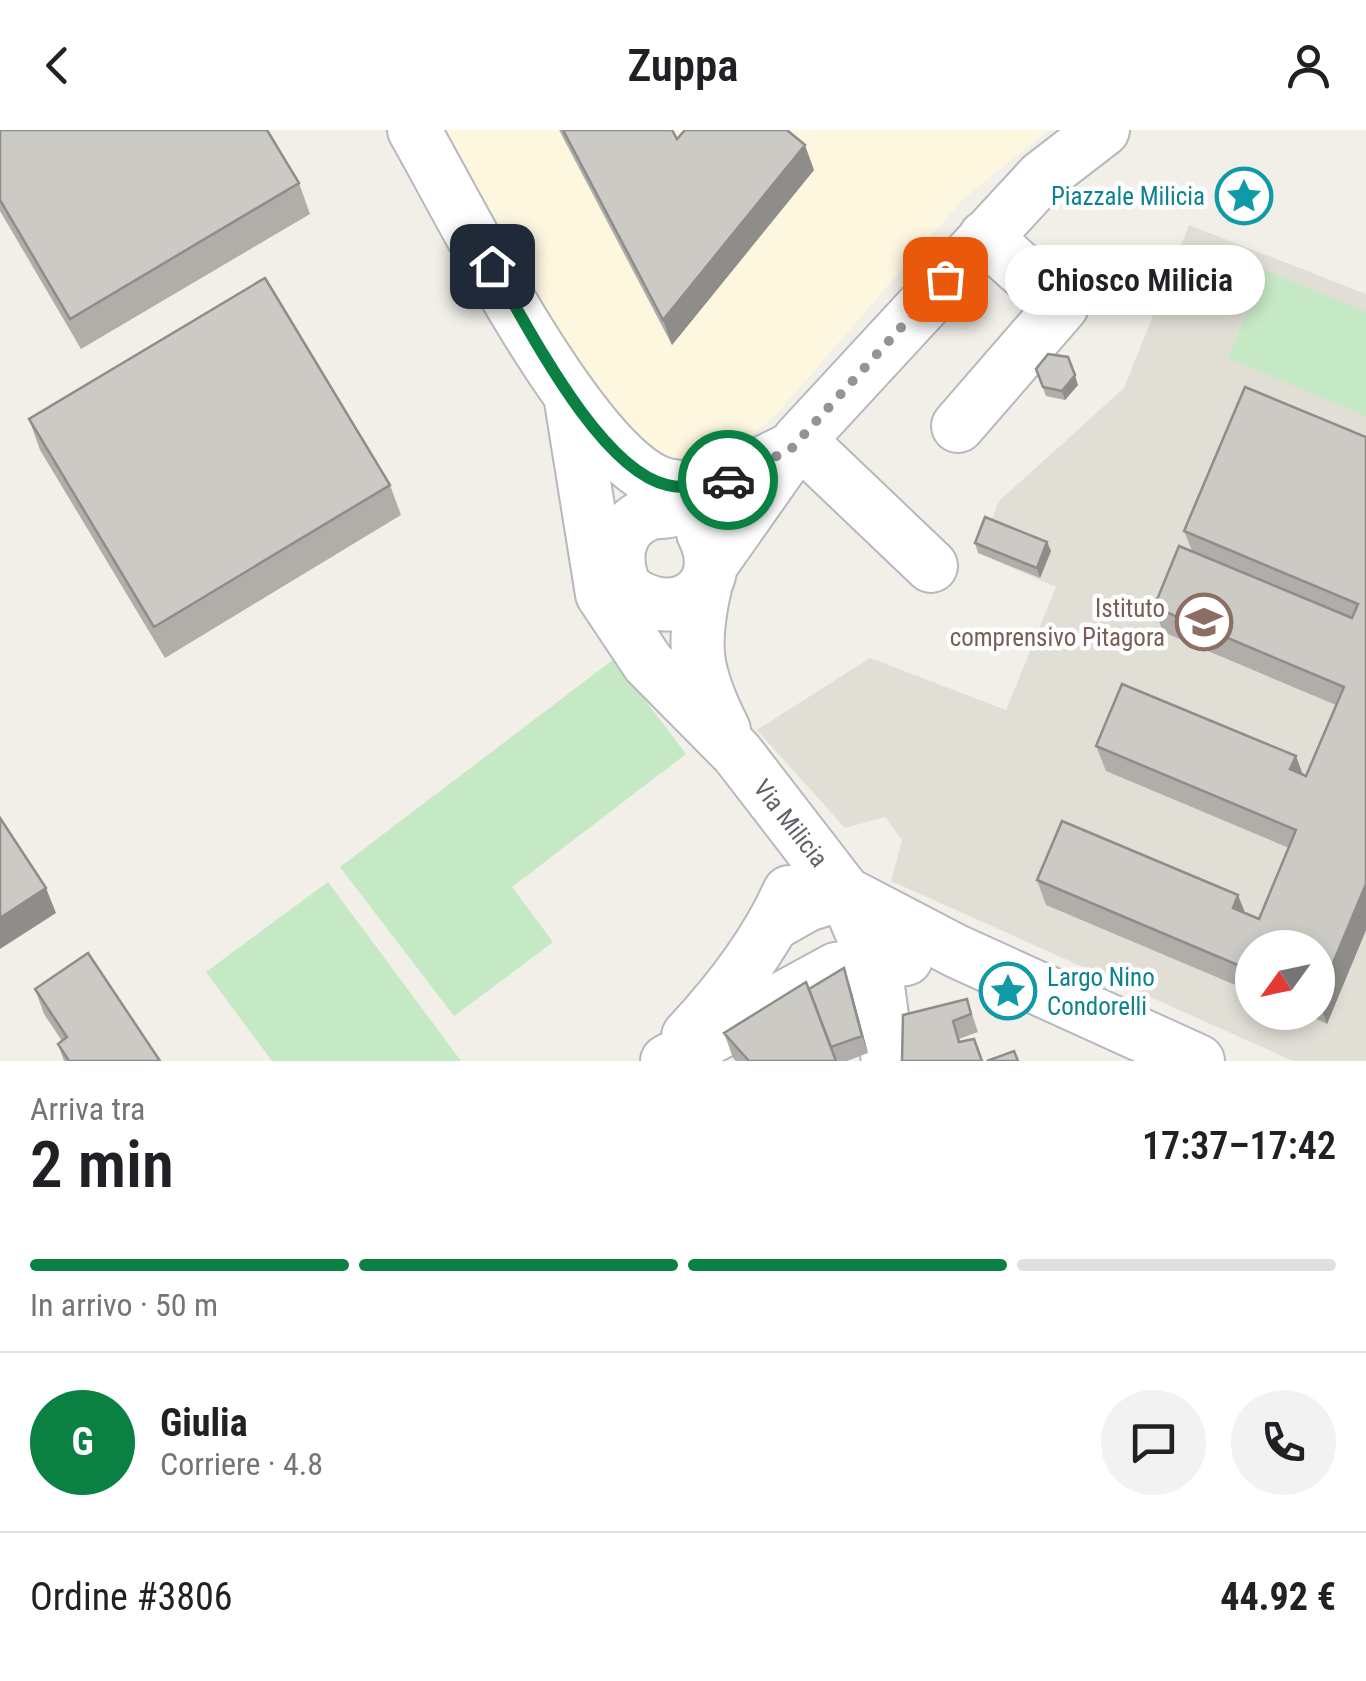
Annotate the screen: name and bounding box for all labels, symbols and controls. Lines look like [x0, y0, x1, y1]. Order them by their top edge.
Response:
icon: back [30, 38, 85, 93]
icon: person [1281, 38, 1336, 93]
text: Zuppa [627, 39, 739, 92]
place icon: Piazzale Milicia [1214, 166, 1274, 226]
place label: Piazzale Milicia [1051, 182, 1205, 211]
pin [450, 224, 535, 309]
pin [903, 237, 988, 322]
icon: home [465, 239, 520, 294]
callout: Chiosco Milicia [1005, 244, 1265, 314]
icon: bag [918, 252, 973, 307]
text: Chiosco Milicia [1037, 261, 1233, 299]
courier [678, 430, 778, 530]
icon: car [701, 453, 756, 508]
school or university icon: Istituto comprensivo Pitagora [1174, 592, 1234, 652]
place label: Istituto comprensivo Pitagora [950, 594, 1165, 652]
street label: Via Milicia [748, 774, 834, 873]
north arrow [1235, 930, 1335, 1030]
map controls [1235, 930, 1335, 1030]
place icon: Largo Nino Condorelli [978, 961, 1038, 1021]
place label: Largo Nino Condorelli [1047, 963, 1155, 1021]
text: Arriva tra [30, 1090, 145, 1128]
text: 17:37–17:42 [1142, 1124, 1336, 1168]
text: 2 min [30, 1127, 174, 1203]
text: In arrivo · 50 m [30, 1286, 218, 1324]
button: chat [1101, 1390, 1206, 1495]
button: phone [1231, 1390, 1336, 1495]
text: Giulia [160, 1401, 248, 1445]
text: G [71, 1420, 94, 1464]
text: Corriere · 4.8 [160, 1445, 323, 1483]
text: Ordine #3806 [30, 1575, 232, 1619]
text: 44.92 € [1220, 1575, 1336, 1619]

